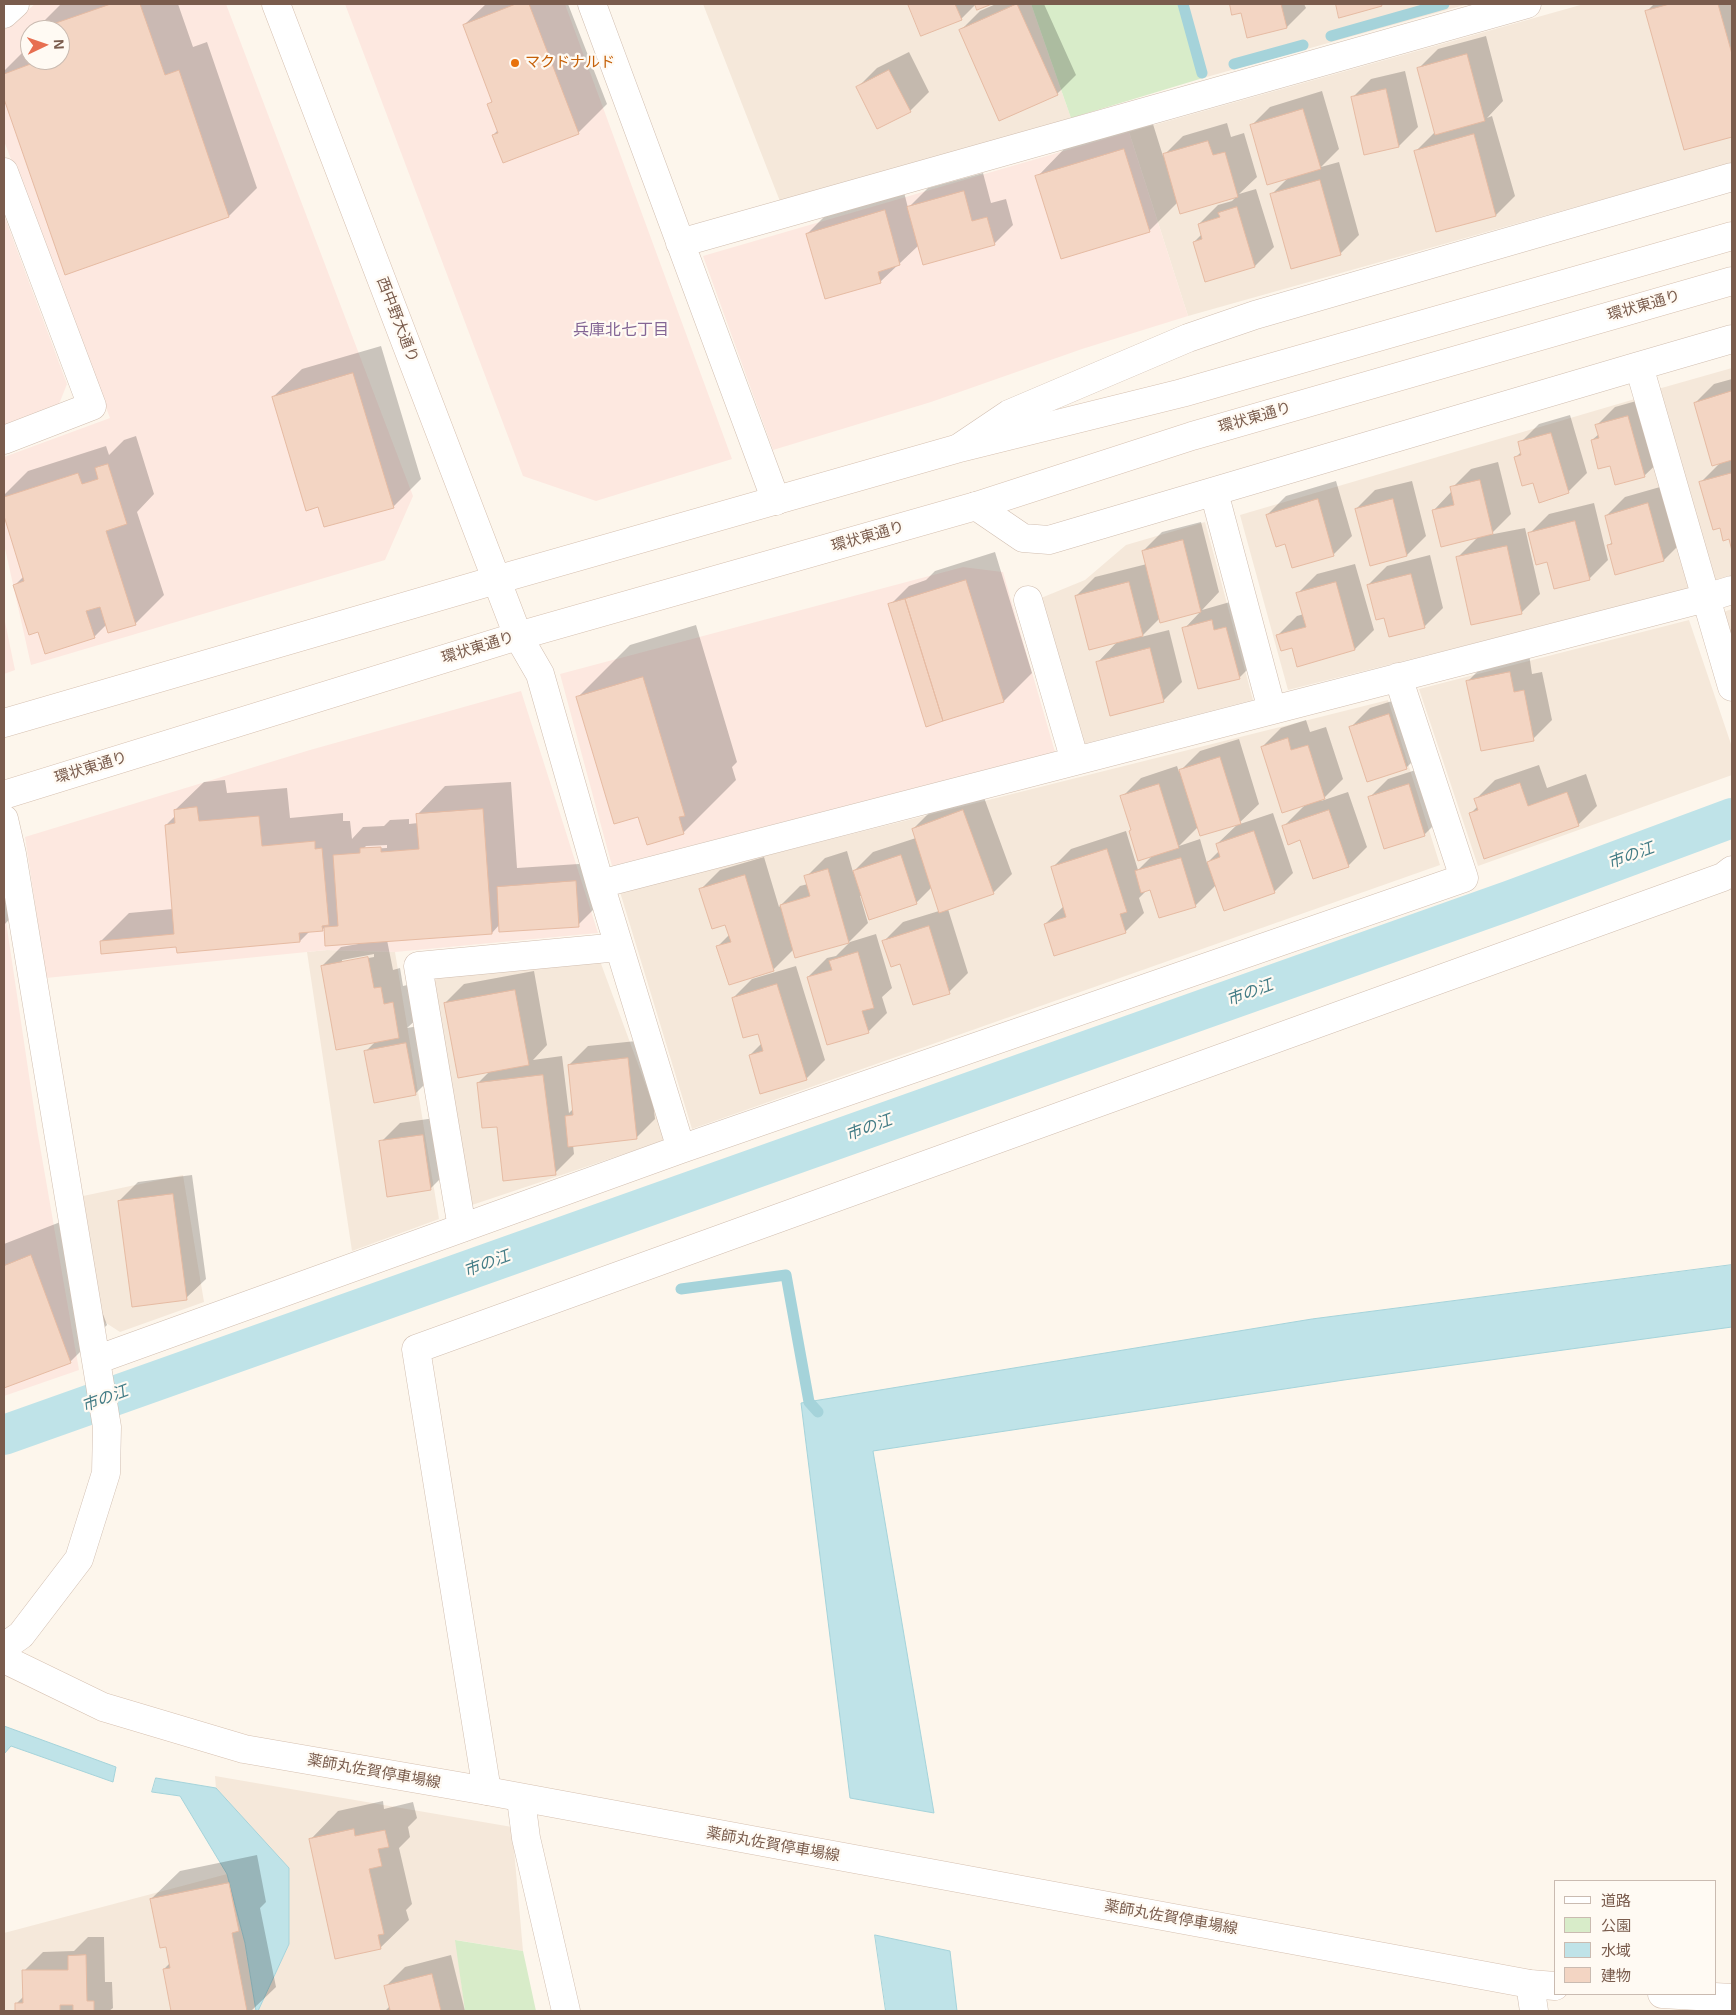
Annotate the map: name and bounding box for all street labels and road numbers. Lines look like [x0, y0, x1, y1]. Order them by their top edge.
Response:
street label: 西中野大通り [372, 275, 422, 365]
street label: 環状東通り [1605, 287, 1683, 325]
street label: 環状東通り [1216, 399, 1294, 437]
street label: 環状東通り [829, 518, 907, 556]
street label: 環状東通り [440, 628, 516, 668]
street label: 環状東通り [53, 748, 129, 788]
street label: 薬師丸佐賀停車場線 [306, 1751, 442, 1793]
street label: 薬師丸佐賀停車場線 [705, 1824, 841, 1866]
street label: 薬師丸佐賀停車場線 [1103, 1897, 1239, 1939]

